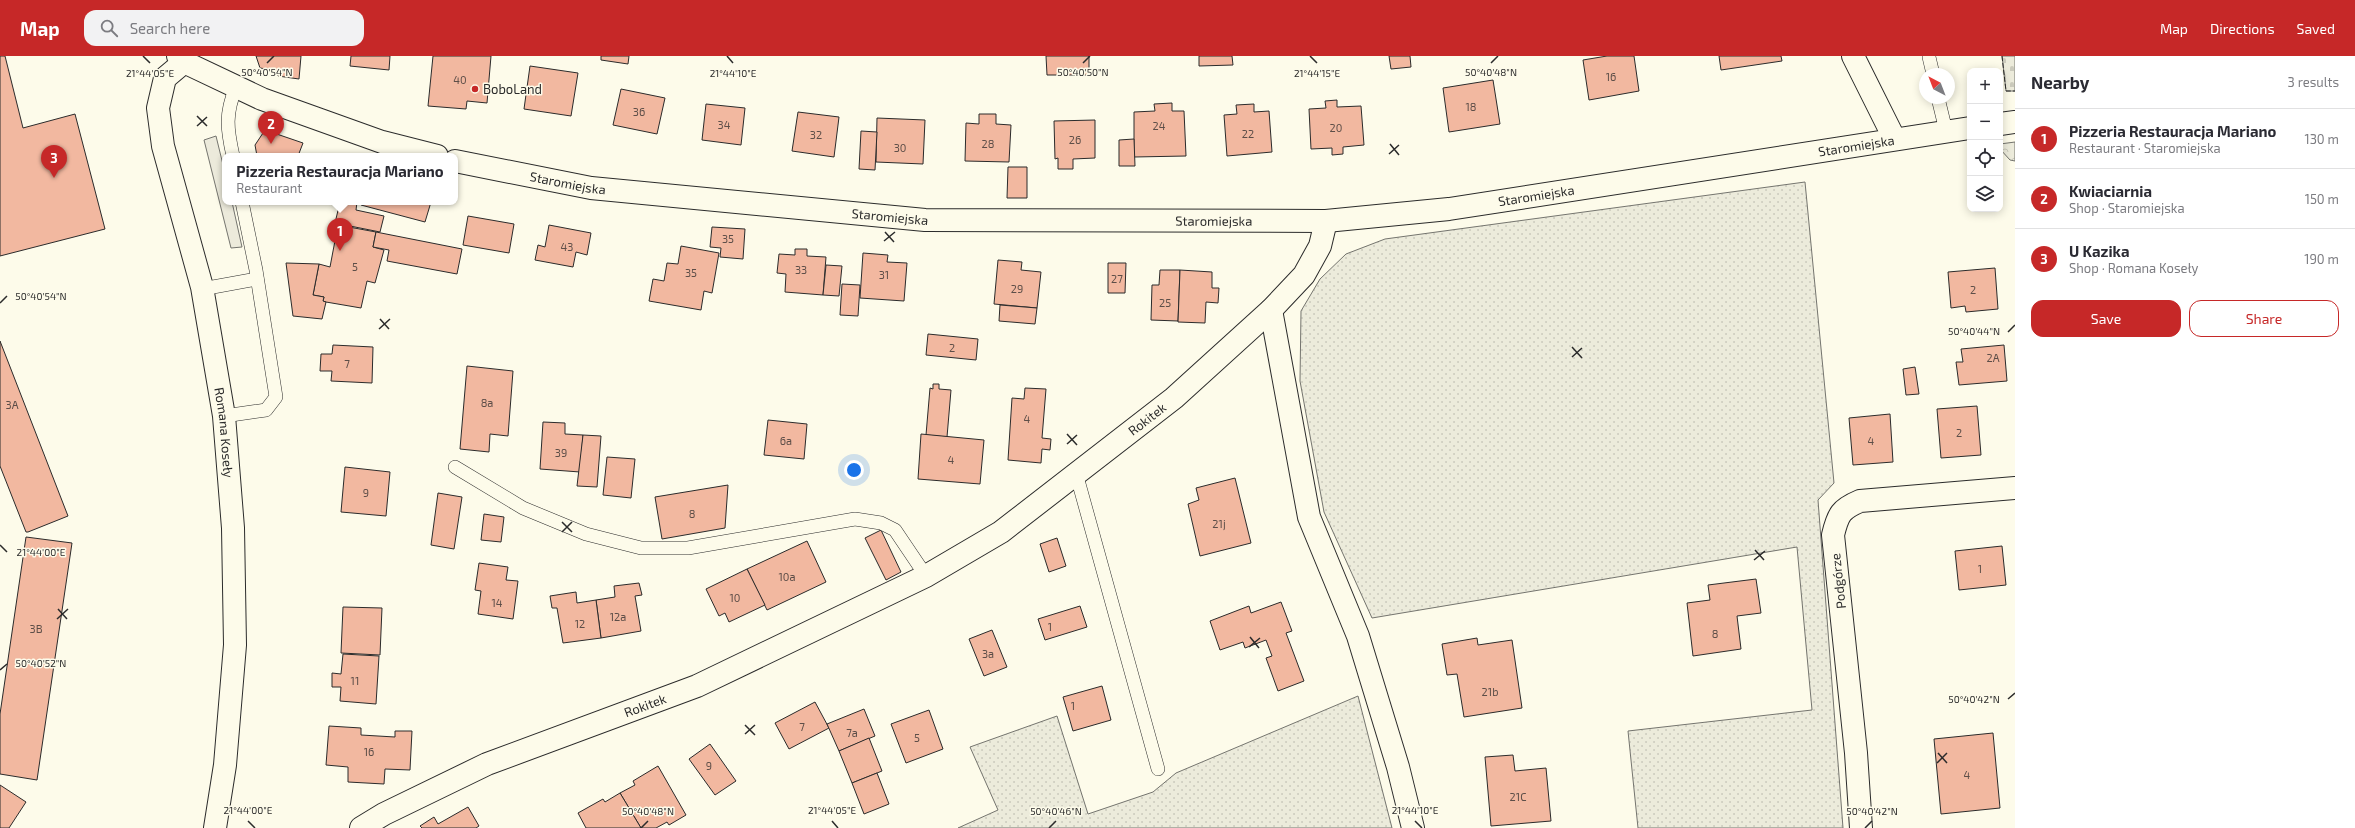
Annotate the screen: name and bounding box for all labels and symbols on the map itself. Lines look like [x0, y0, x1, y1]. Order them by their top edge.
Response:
text: 50°40'54"N [241, 66, 293, 78]
text: 50°40'50"N [1057, 66, 1109, 78]
text: 50°40'48"N [1465, 66, 1517, 78]
text: 21°44'05"E [126, 67, 174, 79]
text: 21°44'10"E [710, 67, 757, 79]
text: 21°44'15"E [1294, 67, 1340, 79]
north arrow [1919, 68, 1955, 104]
house number: 16 [1606, 70, 1616, 83]
house number: 40 [453, 73, 467, 86]
place label: BoboLand [483, 81, 542, 97]
marker: BoboLand [470, 84, 480, 94]
house number: 18 [1465, 100, 1477, 113]
house number: 36 [633, 105, 645, 118]
pin: 2 [258, 111, 284, 144]
house number: 34 [718, 118, 731, 131]
house number: 24 [1153, 119, 1166, 132]
house number: 20 [1330, 121, 1342, 134]
house number: 22 [1242, 127, 1254, 140]
house number: 32 [810, 128, 822, 141]
street label: Staromiejska [1817, 132, 1896, 159]
house number: 26 [1069, 133, 1081, 146]
house number: 28 [982, 137, 994, 150]
house number: 30 [894, 141, 906, 154]
pin: 3 [41, 145, 67, 178]
street label: Staromiejska [528, 168, 607, 197]
street label: Staromiejska [1497, 182, 1575, 209]
street label: Staromiejska [851, 205, 929, 228]
street label: Staromiejska [1175, 213, 1252, 229]
pin: 1 [327, 218, 353, 251]
house number: 35 [722, 232, 734, 245]
house number: 43 [561, 240, 573, 253]
house number: 5 [352, 260, 358, 273]
house number: 33 [795, 263, 807, 276]
house number: 35 [685, 266, 697, 279]
house number: 31 [879, 268, 889, 281]
house number: 27 [1111, 272, 1123, 285]
house number: 29 [1011, 282, 1023, 295]
house number: 2 [1970, 283, 1976, 296]
text: 50°40'54"N [15, 290, 67, 302]
house number: 25 [1159, 296, 1171, 309]
text: 50°40'44"N [1948, 325, 2000, 337]
house number: 2 [949, 341, 955, 354]
house number: 2A [1986, 351, 2000, 364]
house number: 7 [344, 357, 350, 370]
street label: Romana Koseły [211, 386, 237, 478]
house number: 8a [481, 396, 493, 409]
house number: 3A [6, 398, 19, 411]
street label: Rokitek [1125, 399, 1169, 439]
house number: 4 [1024, 412, 1031, 425]
house number: 2 [1956, 426, 1962, 439]
house number: 6a [780, 434, 792, 447]
house number: 4 [1868, 434, 1875, 447]
house number: 39 [555, 446, 567, 459]
house number: 4 [948, 453, 955, 466]
your location [844, 460, 864, 480]
house number: 9 [363, 486, 369, 499]
house number: 8 [689, 507, 695, 520]
house number: 21j [1212, 517, 1226, 531]
text: 21°44'00"E [17, 546, 66, 558]
street label: Podgórze [1827, 552, 1849, 610]
house number: 1 [1978, 562, 1982, 575]
house number: 10a [778, 570, 796, 583]
house number: 10 [729, 591, 741, 604]
house number: 14 [491, 596, 503, 609]
house number: 12a [610, 610, 626, 623]
house number: 12 [575, 617, 585, 630]
house number: 1 [1048, 620, 1052, 633]
house number: 3B [30, 622, 43, 635]
house number: 8 [1712, 627, 1718, 640]
house number: 3a [982, 647, 994, 660]
text: 50°40'52"N [16, 657, 66, 669]
house number: 11 [351, 674, 359, 687]
house number: 21b [1482, 685, 1498, 698]
street label: Rokitek [622, 690, 669, 720]
text: 50°40'42"N [1948, 693, 2000, 705]
house number: 1 [1071, 699, 1075, 712]
house number: 7 [799, 720, 805, 733]
house number: 7a [846, 726, 858, 739]
house number: 5 [914, 731, 920, 744]
house number: 16 [364, 745, 374, 758]
house number: 9 [706, 759, 712, 772]
house number: 4 [1964, 768, 1971, 781]
house number: 21C [1510, 790, 1526, 803]
text: 21°44'00"E [224, 804, 273, 816]
text: 21°44'05"E [808, 804, 856, 816]
text: 21°44'10"E [1392, 804, 1439, 816]
text: 50°40'48"N [622, 805, 674, 817]
text: 50°40'46"N [1030, 805, 1082, 817]
text: 50°40'42"N [1846, 805, 1898, 817]

